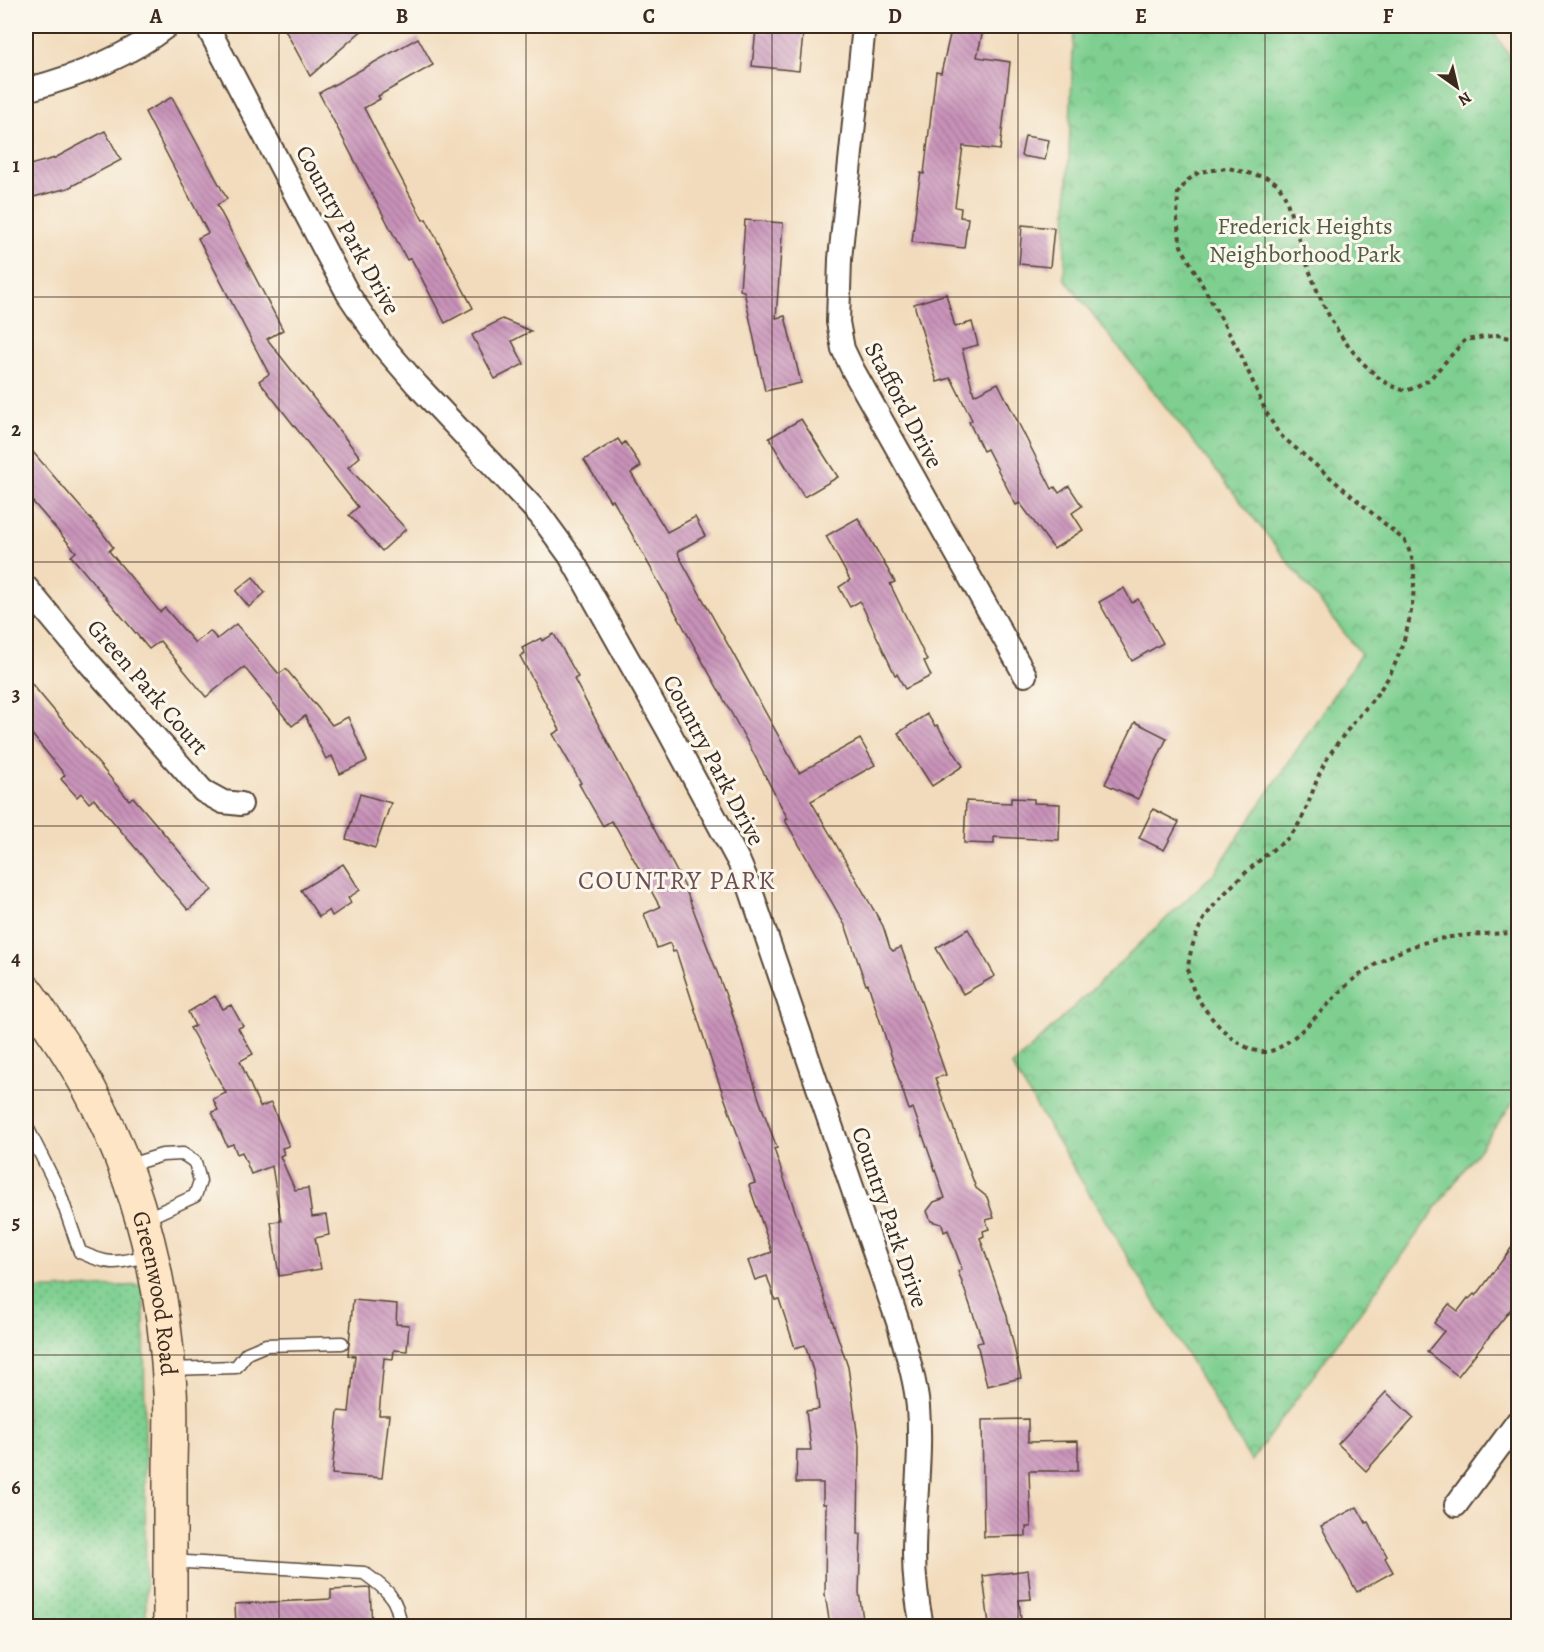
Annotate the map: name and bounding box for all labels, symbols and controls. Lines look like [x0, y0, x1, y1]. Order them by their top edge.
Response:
text: A [149, 3, 163, 30]
text: B [396, 3, 408, 30]
text: C [643, 3, 655, 30]
text: D [888, 3, 902, 30]
text: E [1135, 3, 1147, 30]
text: F [1383, 3, 1394, 30]
north arrow [1427, 57, 1487, 117]
text: N [1454, 86, 1476, 111]
street label: Country Park Drive [288, 139, 408, 321]
text: 1 [12, 152, 20, 179]
park label: Frederick Heights Neighborhood Park [1209, 210, 1401, 270]
street label: Stafford Drive [857, 336, 951, 474]
text: 2 [11, 416, 21, 443]
street label: Green Park Court [80, 612, 216, 762]
street label: Country Park Drive [655, 669, 773, 851]
text: 3 [12, 681, 20, 708]
district label: COUNTRY PARK [578, 863, 776, 898]
text: 4 [11, 945, 21, 972]
street label: Country Park Drive [844, 1122, 936, 1312]
street label: Greenwood Road [124, 1207, 185, 1377]
text: 5 [12, 1209, 20, 1236]
text: 6 [11, 1474, 21, 1501]

